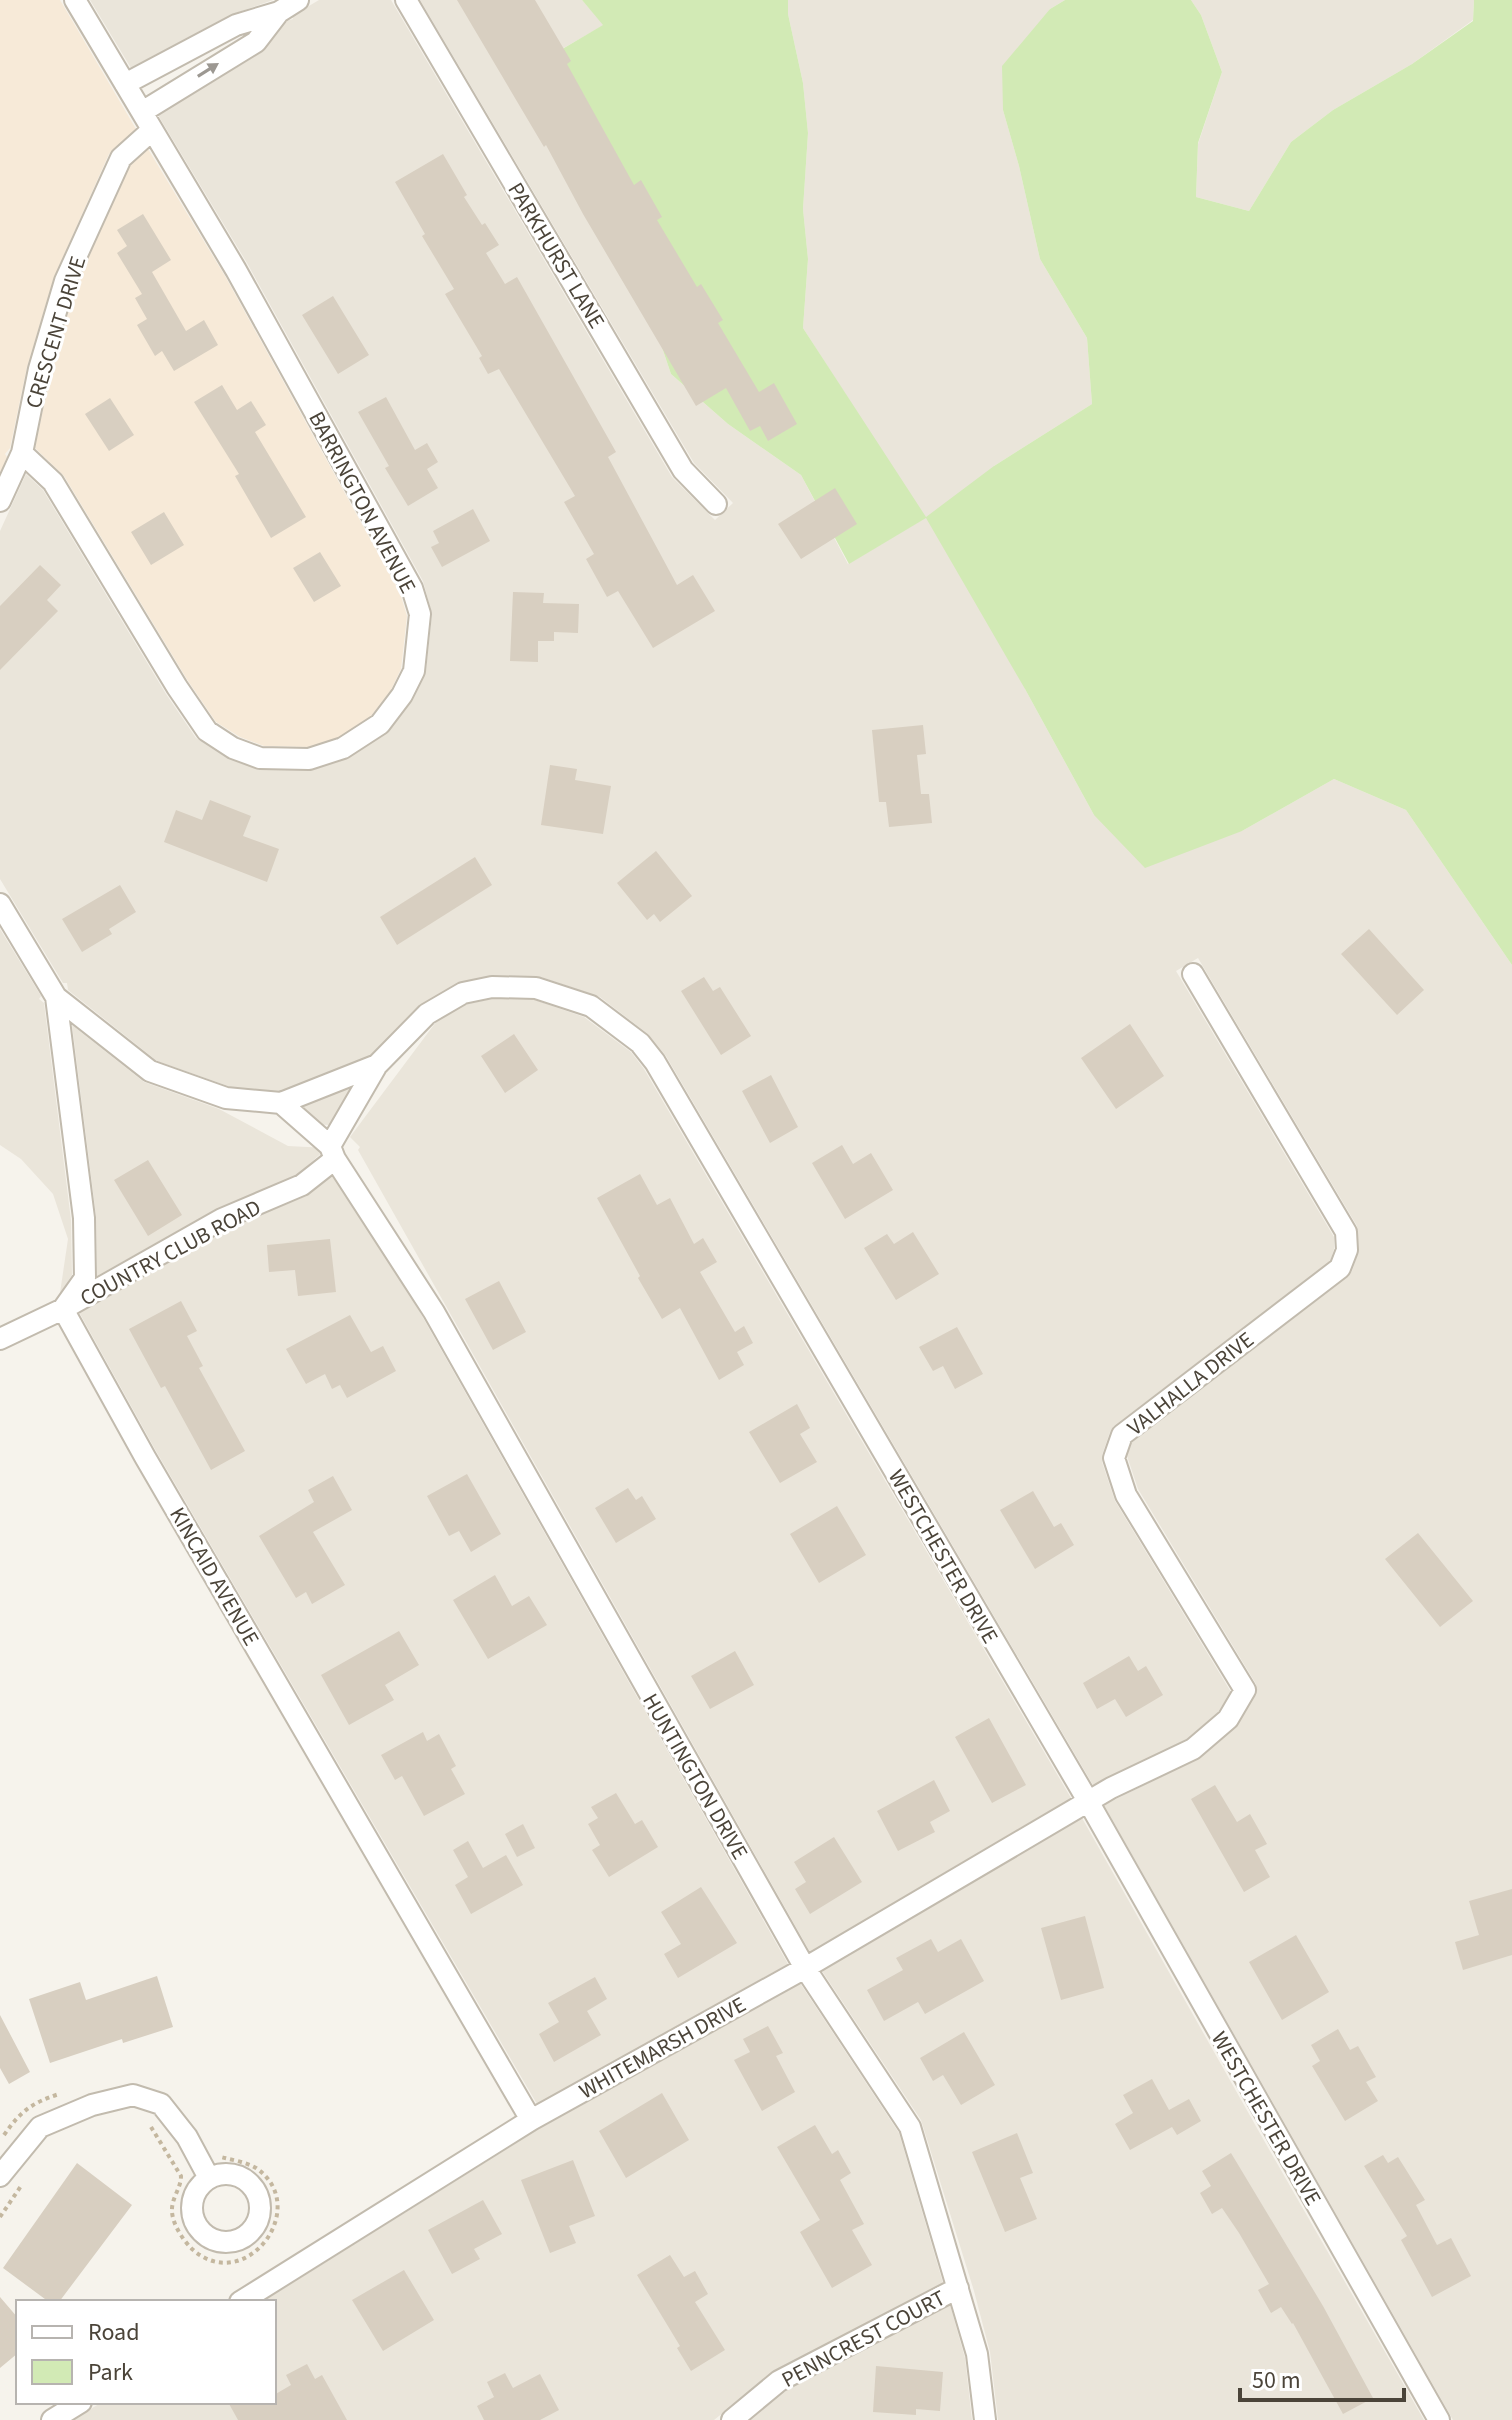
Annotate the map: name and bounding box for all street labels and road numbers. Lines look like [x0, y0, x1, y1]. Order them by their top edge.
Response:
street label: PARKHURST LANE [500, 176, 612, 335]
street label: CRESCENT DRIVE [18, 252, 94, 412]
street label: BARRINGTON AVENUE [301, 406, 424, 599]
street label: COUNTRY CLUB ROAD [74, 1192, 267, 1314]
street label: VALHALLA DRIVE [1121, 1324, 1261, 1443]
street label: WESTCHESTER DRIVE [880, 1463, 1006, 1650]
street label: KINCAID AVENUE [161, 1501, 267, 1652]
street label: HUNTINGTON DRIVE [635, 1688, 756, 1865]
street label: WHITEMARSH DRIVE [573, 1989, 752, 2107]
street label: WESTCHESTER DRIVE [1203, 2025, 1329, 2212]
street label: PENNCREST COURT [776, 2282, 951, 2396]

